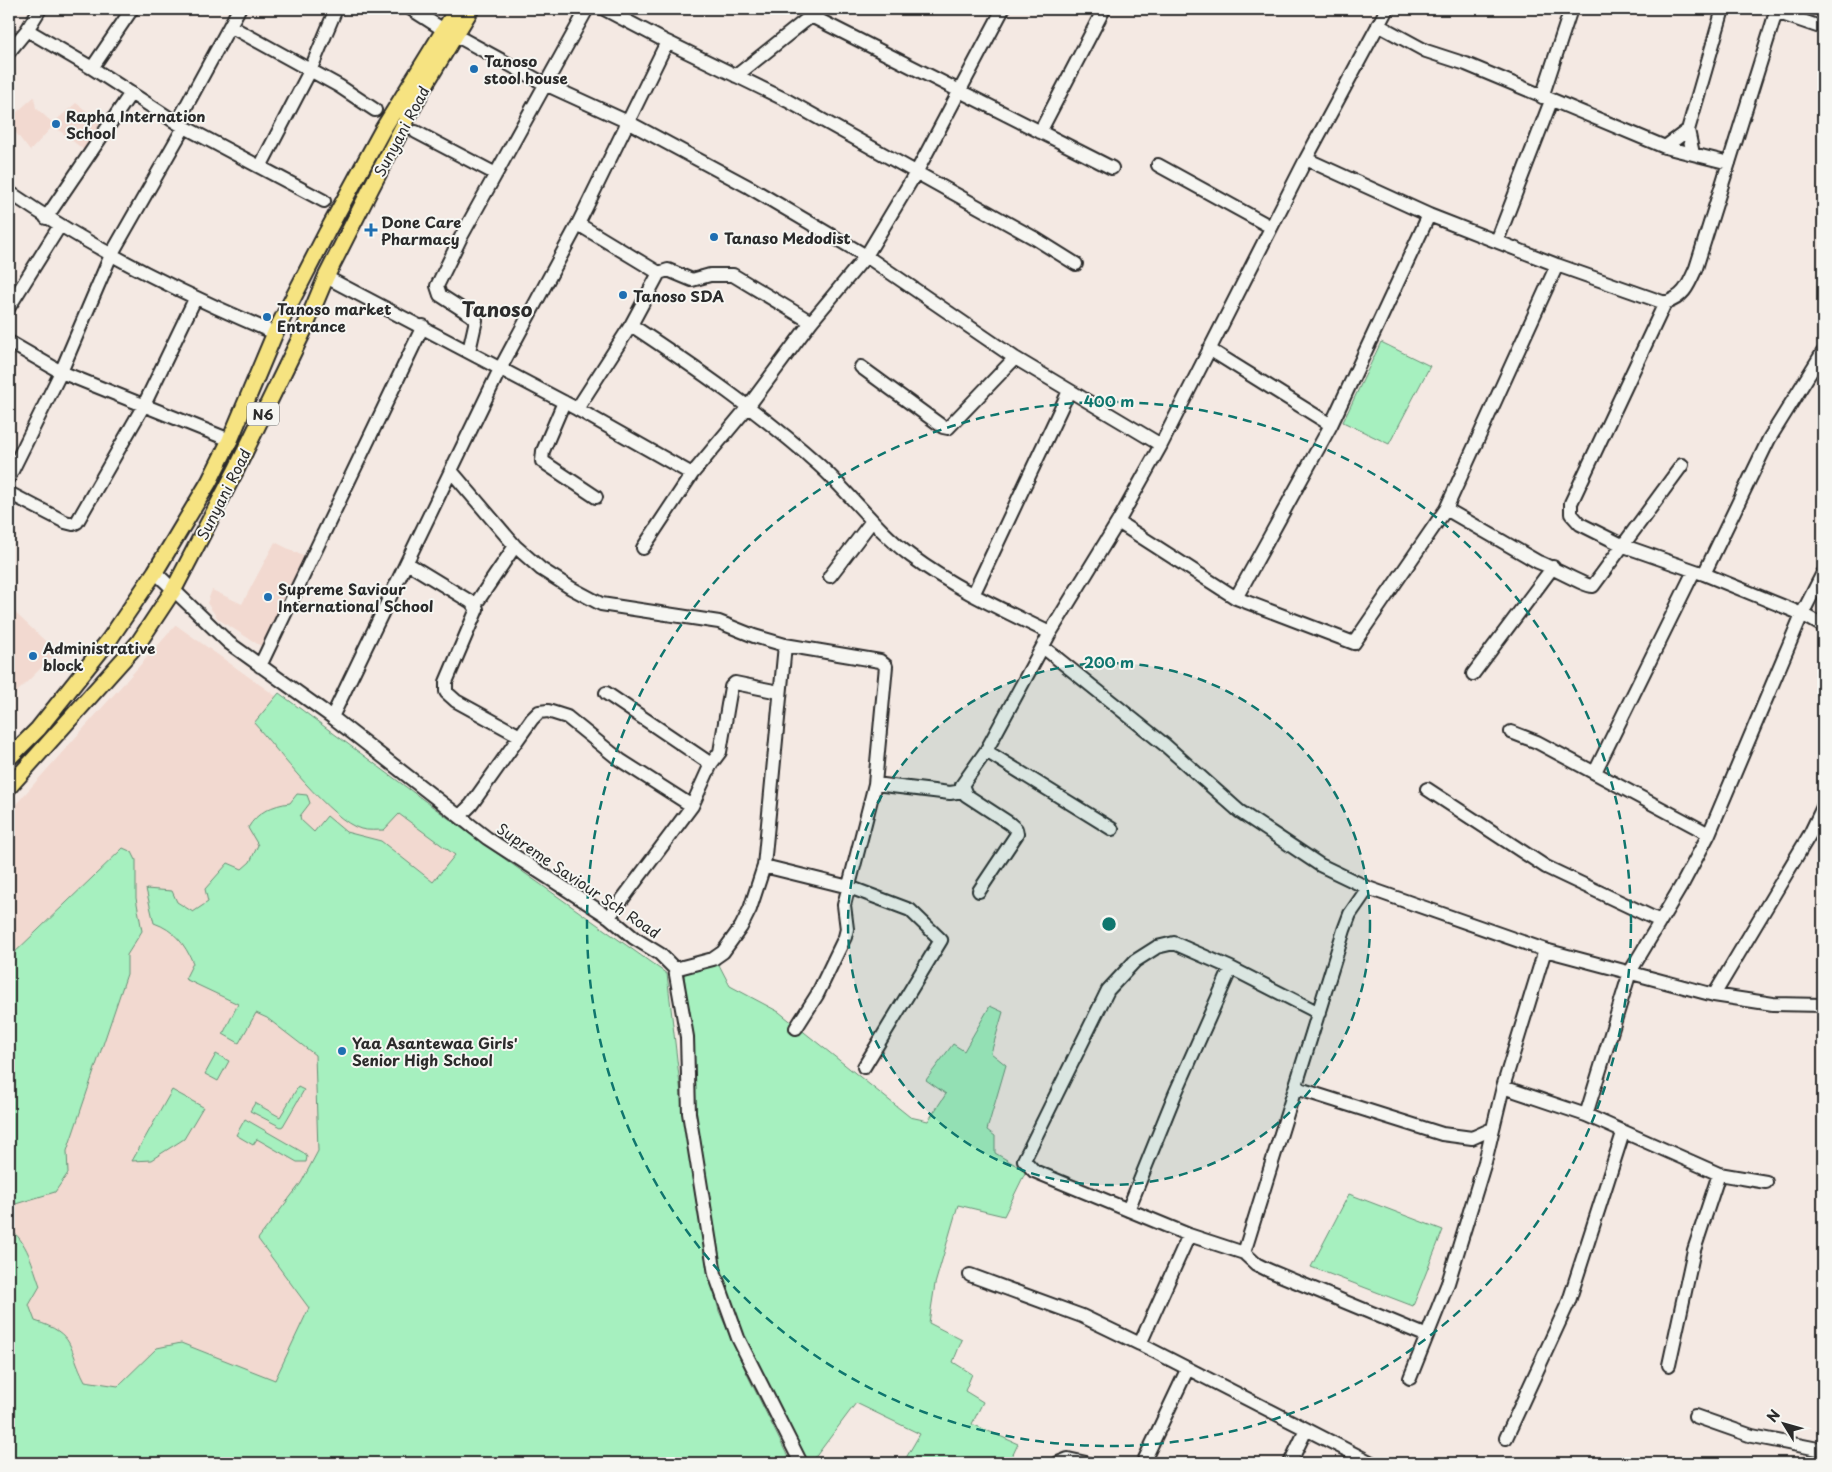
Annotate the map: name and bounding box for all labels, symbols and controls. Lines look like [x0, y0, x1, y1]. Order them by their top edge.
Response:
place label: Tanoso stool house [484, 49, 568, 89]
marker: Tanoso stool house [468, 63, 480, 75]
street label: Sunyani Road [367, 82, 435, 180]
place label: Rapha Internation School [66, 104, 206, 144]
marker: Rapha Internation School [50, 118, 62, 130]
place label: Done Care Pharmacy [381, 210, 461, 250]
marker: Done Care Pharmacy [365, 224, 377, 236]
place label: Tanaso Medodist [724, 226, 851, 249]
marker: Tanaso Medodist [708, 231, 720, 243]
place label: Tanoso SDA [633, 284, 724, 307]
marker: Tanoso SDA [617, 289, 629, 301]
district label: Tanoso [462, 294, 532, 324]
place label: Tanoso market Entrance [277, 297, 391, 337]
marker: Tanoso market Entrance [261, 311, 273, 323]
text: 400 m [1084, 389, 1134, 412]
road number: N6 [247, 402, 279, 426]
street label: Sunyani Road [190, 444, 256, 544]
place label: Supreme Saviour International School [278, 577, 433, 617]
marker: Supreme Saviour International School [262, 591, 274, 603]
place label: Administrative block [42, 636, 155, 676]
marker: Administrative block [27, 650, 39, 662]
text: 200 m [1084, 650, 1134, 673]
street label: Supreme Saviour Sch Road [493, 817, 665, 943]
centre of rings [1100, 915, 1118, 933]
place label: Yaa Asantewaa Girls' Senior High School [352, 1031, 518, 1071]
marker: Yaa Asantewaa Girls' Senior High School [336, 1045, 348, 1057]
north arrow [1760, 1400, 1810, 1450]
text: N [1761, 1405, 1785, 1427]

